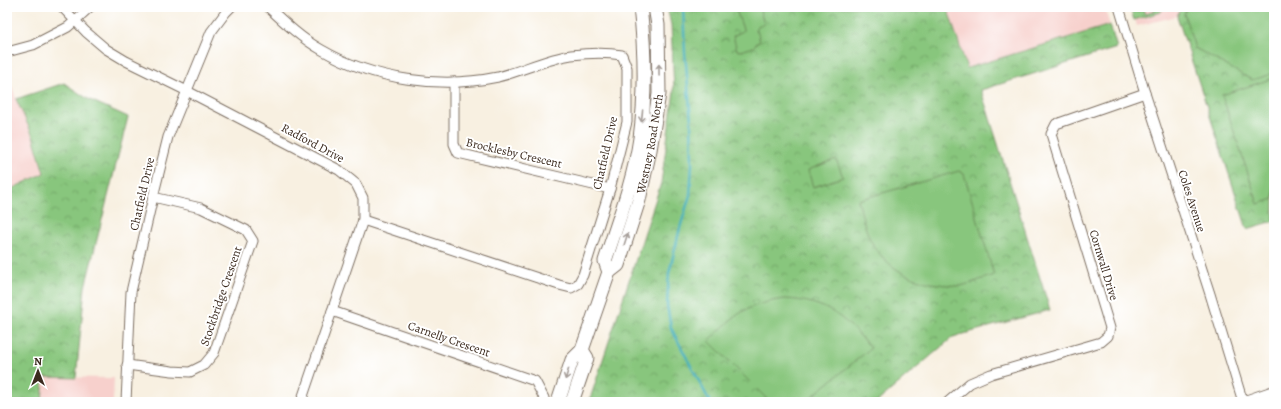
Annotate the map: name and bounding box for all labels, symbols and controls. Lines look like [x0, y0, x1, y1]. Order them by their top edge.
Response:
one-way arrow [655, 64, 662, 77]
street label: Westney Road North [632, 92, 667, 196]
one-way arrow [639, 109, 646, 122]
street label: Chatfield Drive [589, 115, 621, 191]
street label: Radford Drive [279, 120, 347, 166]
street label: Brocklesby Crescent [464, 134, 564, 172]
street label: Chatfield Drive [126, 156, 158, 232]
street label: Coles Avenue [1174, 168, 1210, 234]
street label: Cornwall Drive [1086, 228, 1122, 302]
one-way arrow [623, 233, 631, 245]
street label: Stockbridge Crescent [196, 244, 246, 348]
street label: Carnelly Crescent [406, 317, 492, 361]
north arrow [18, 351, 58, 391]
text: N [34, 354, 42, 369]
one-way arrow [563, 368, 571, 380]

